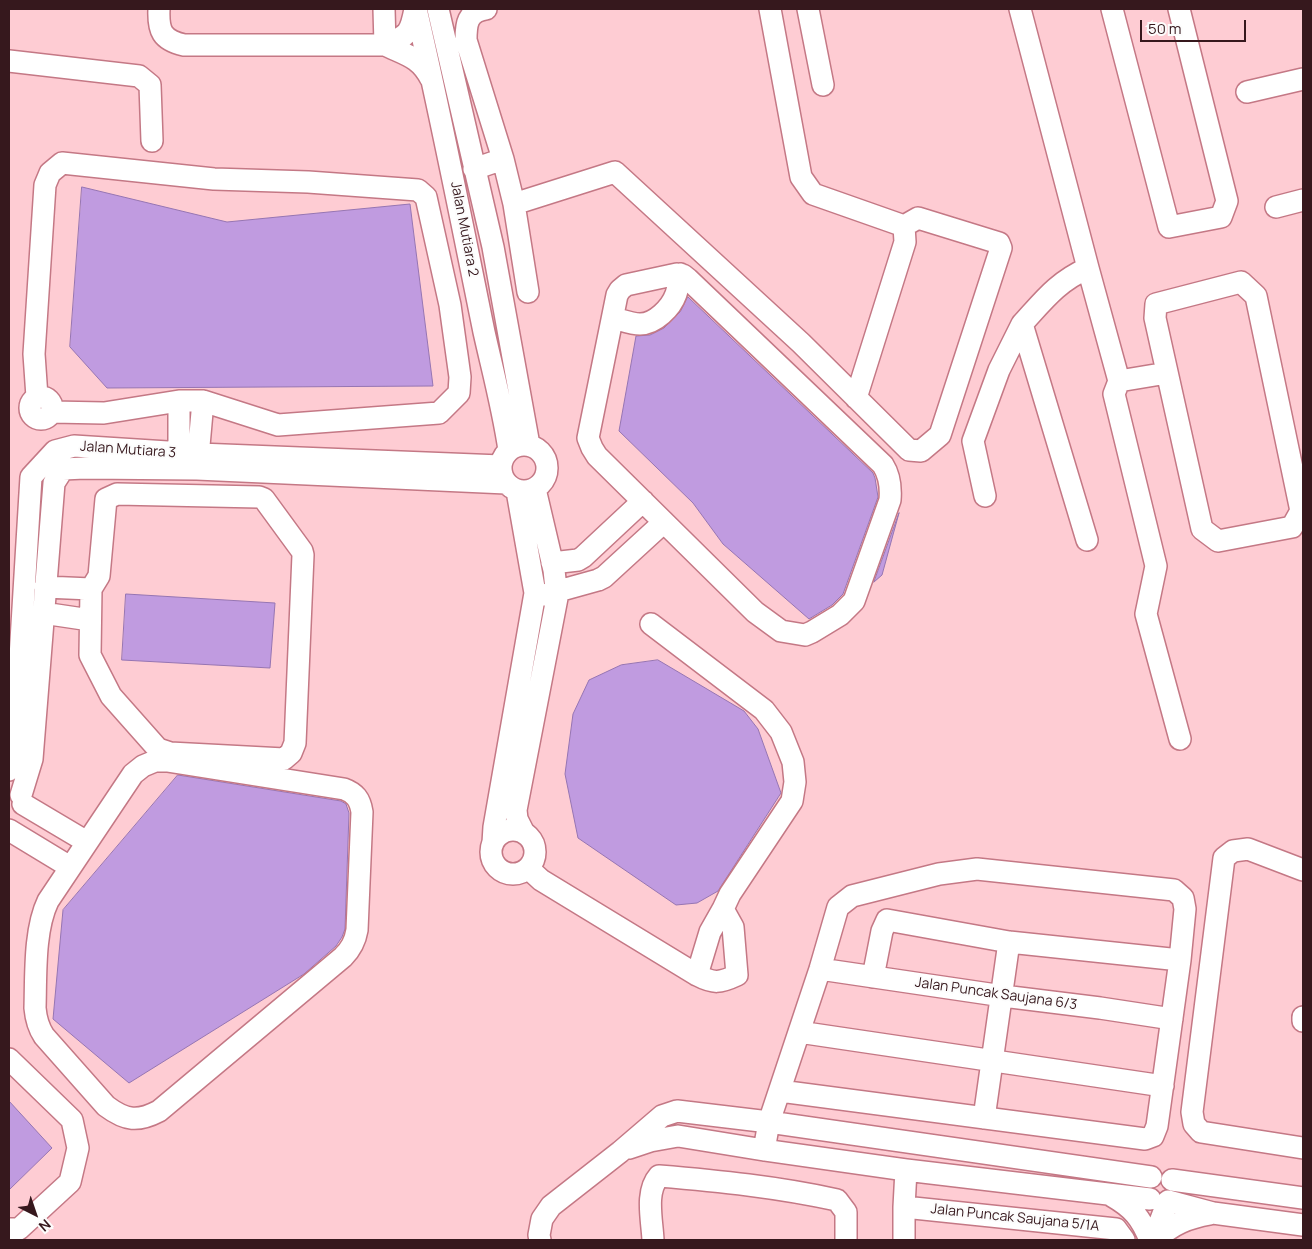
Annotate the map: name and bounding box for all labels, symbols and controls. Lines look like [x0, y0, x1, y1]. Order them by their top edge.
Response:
scale bar [1142, 10, 1248, 42]
text: 50 m [1148, 18, 1182, 39]
street label: Jalan Mutiara 2 [447, 180, 481, 278]
street label: Jalan Mutiara 3 [79, 438, 177, 462]
street label: Jalan Puncak Saujana 6/3 [914, 974, 1078, 1014]
north arrow [10, 1189, 60, 1239]
street label: Jalan Puncak Saujana 5/1A [930, 1201, 1100, 1235]
text: N [35, 1215, 55, 1236]

